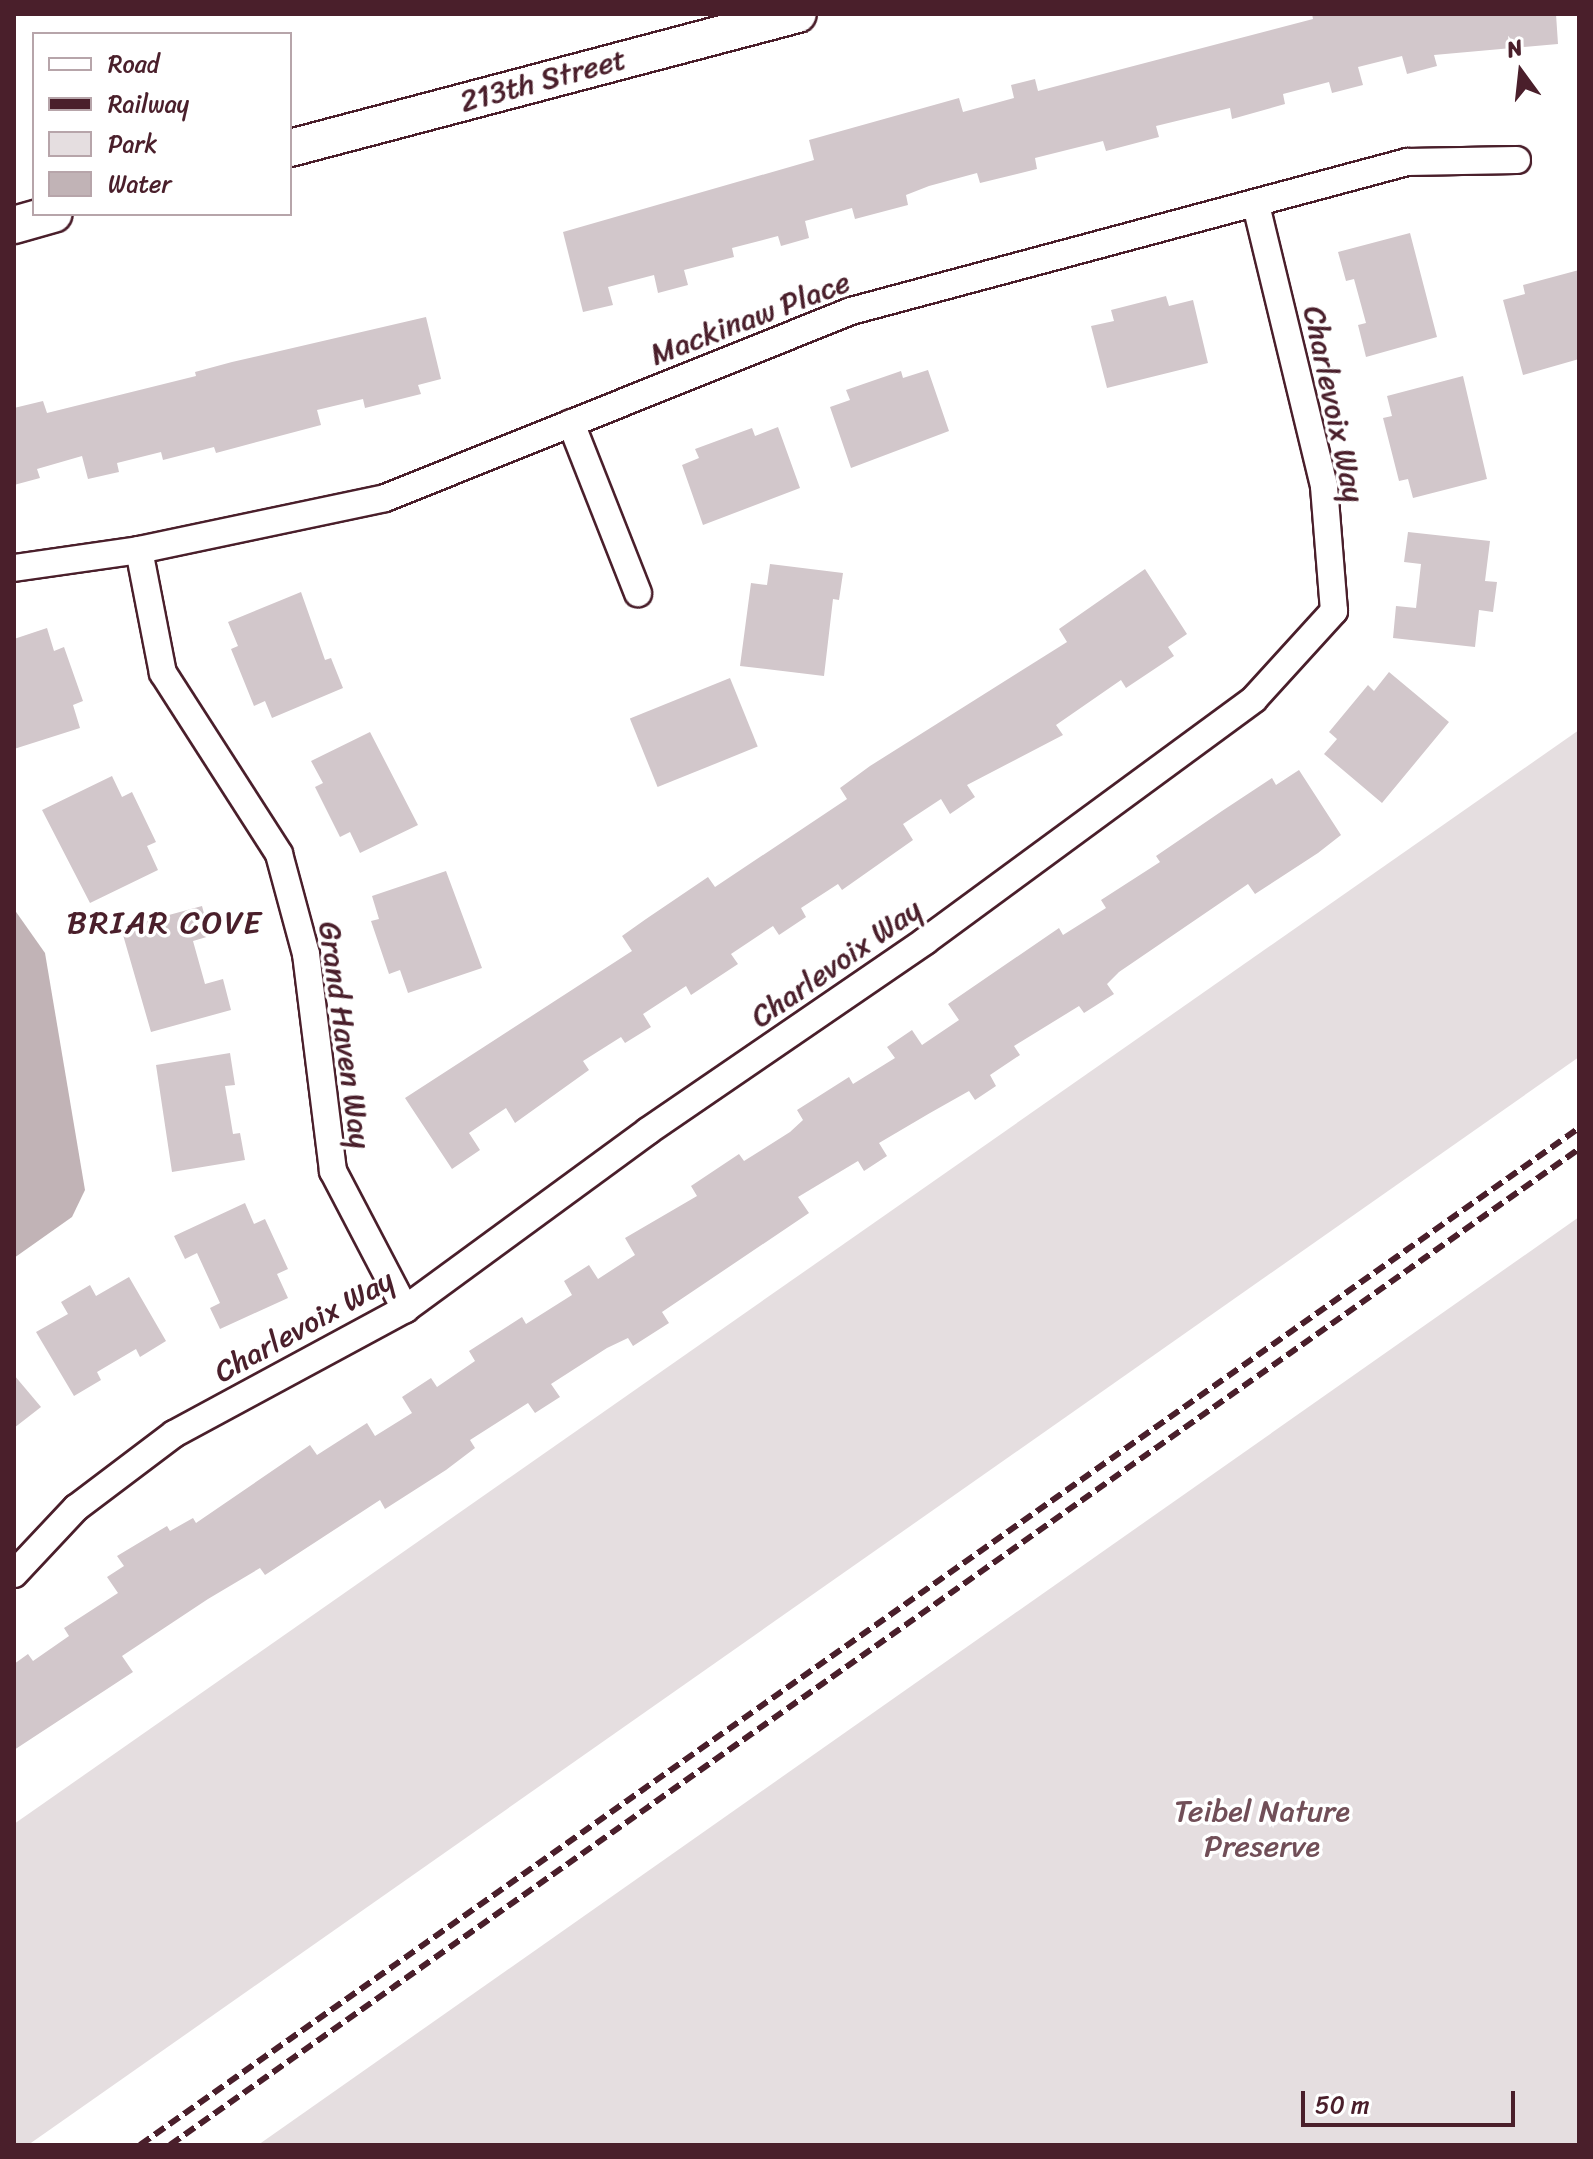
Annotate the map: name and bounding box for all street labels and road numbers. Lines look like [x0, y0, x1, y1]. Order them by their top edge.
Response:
street label: 213th Street [456, 41, 630, 119]
street label: Mackinaw Place [645, 263, 855, 373]
street label: Charlevoix Way [1296, 303, 1372, 505]
street label: Charlevoix Way [744, 891, 928, 1035]
street label: Grand Haven Way [311, 919, 379, 1151]
street label: Charlevoix Way [208, 1262, 400, 1390]

